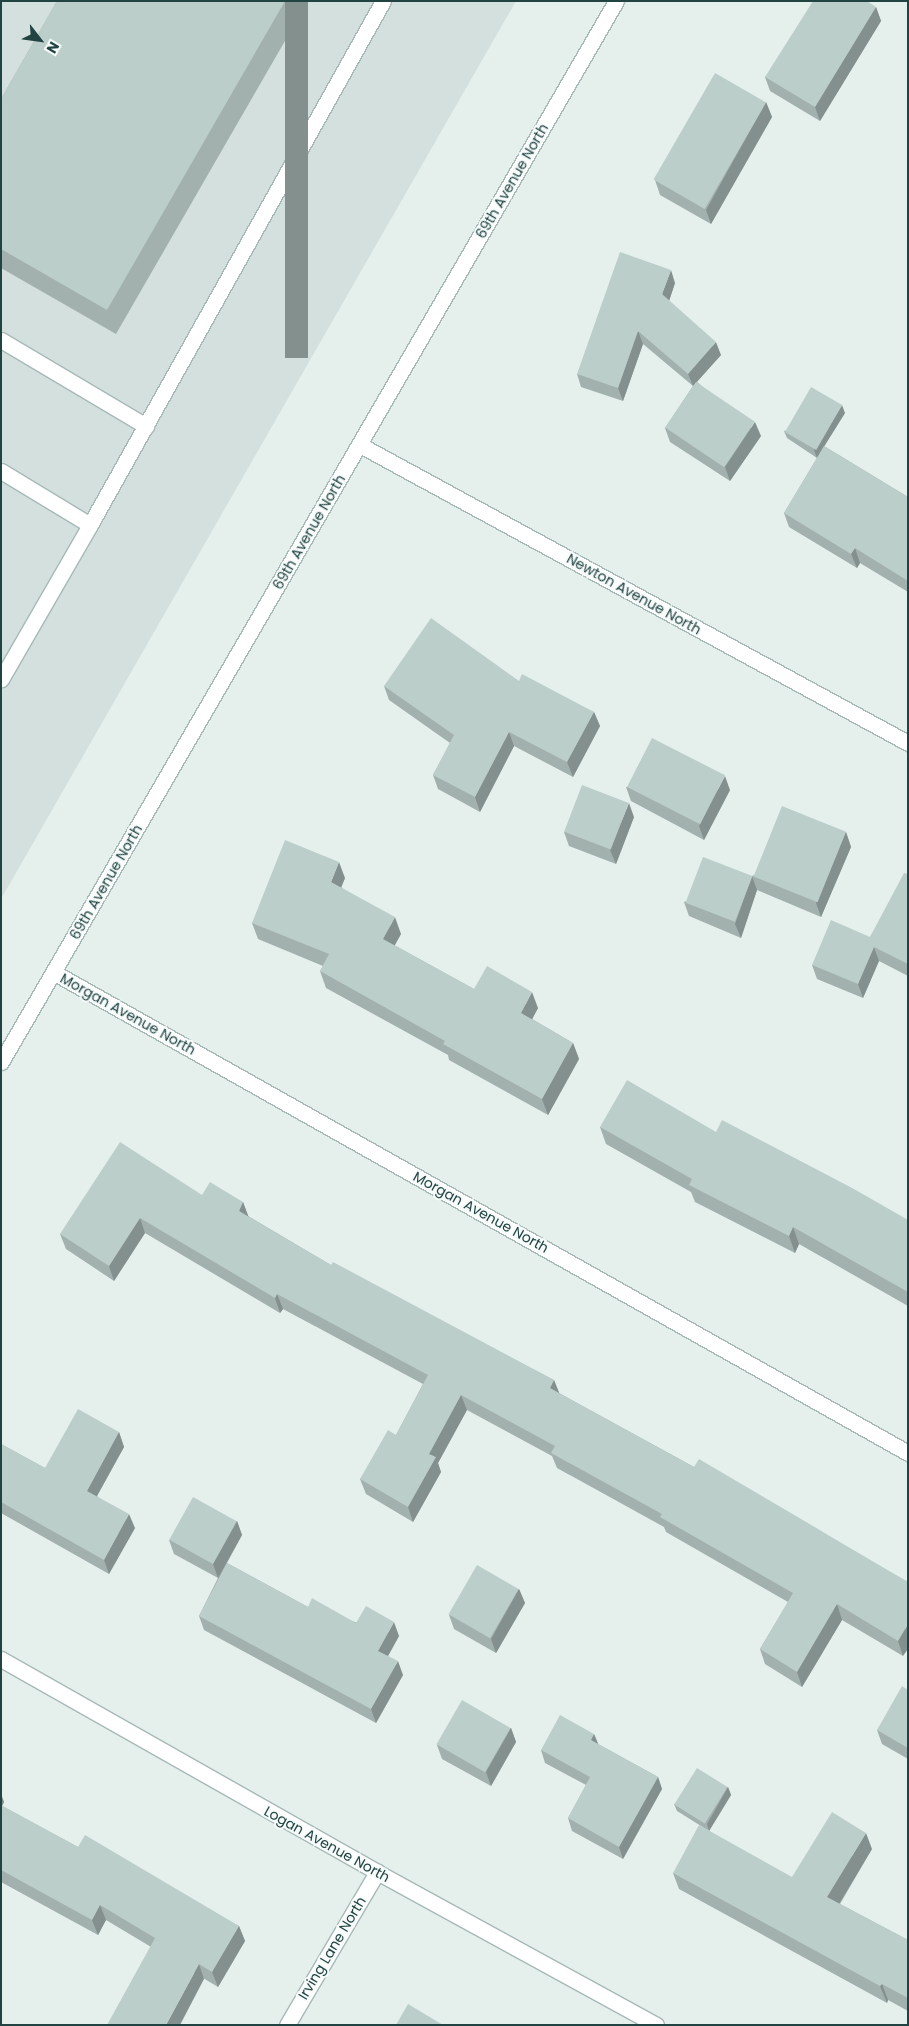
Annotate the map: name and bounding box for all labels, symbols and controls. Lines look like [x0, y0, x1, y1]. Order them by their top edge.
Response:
north arrow [15, 15, 65, 65]
text: N [42, 38, 64, 57]
street label: 69th Avenue North [472, 121, 552, 241]
street label: 69th Avenue North [269, 472, 349, 592]
street label: Newton Avenue North [564, 550, 704, 638]
street label: 69th Avenue North [66, 822, 146, 942]
street label: Morgan Avenue North [57, 970, 199, 1058]
street label: Morgan Avenue North [410, 1168, 552, 1256]
street label: Logan Avenue North [261, 1802, 393, 1886]
street label: Irving Lane North [295, 1893, 369, 2003]

